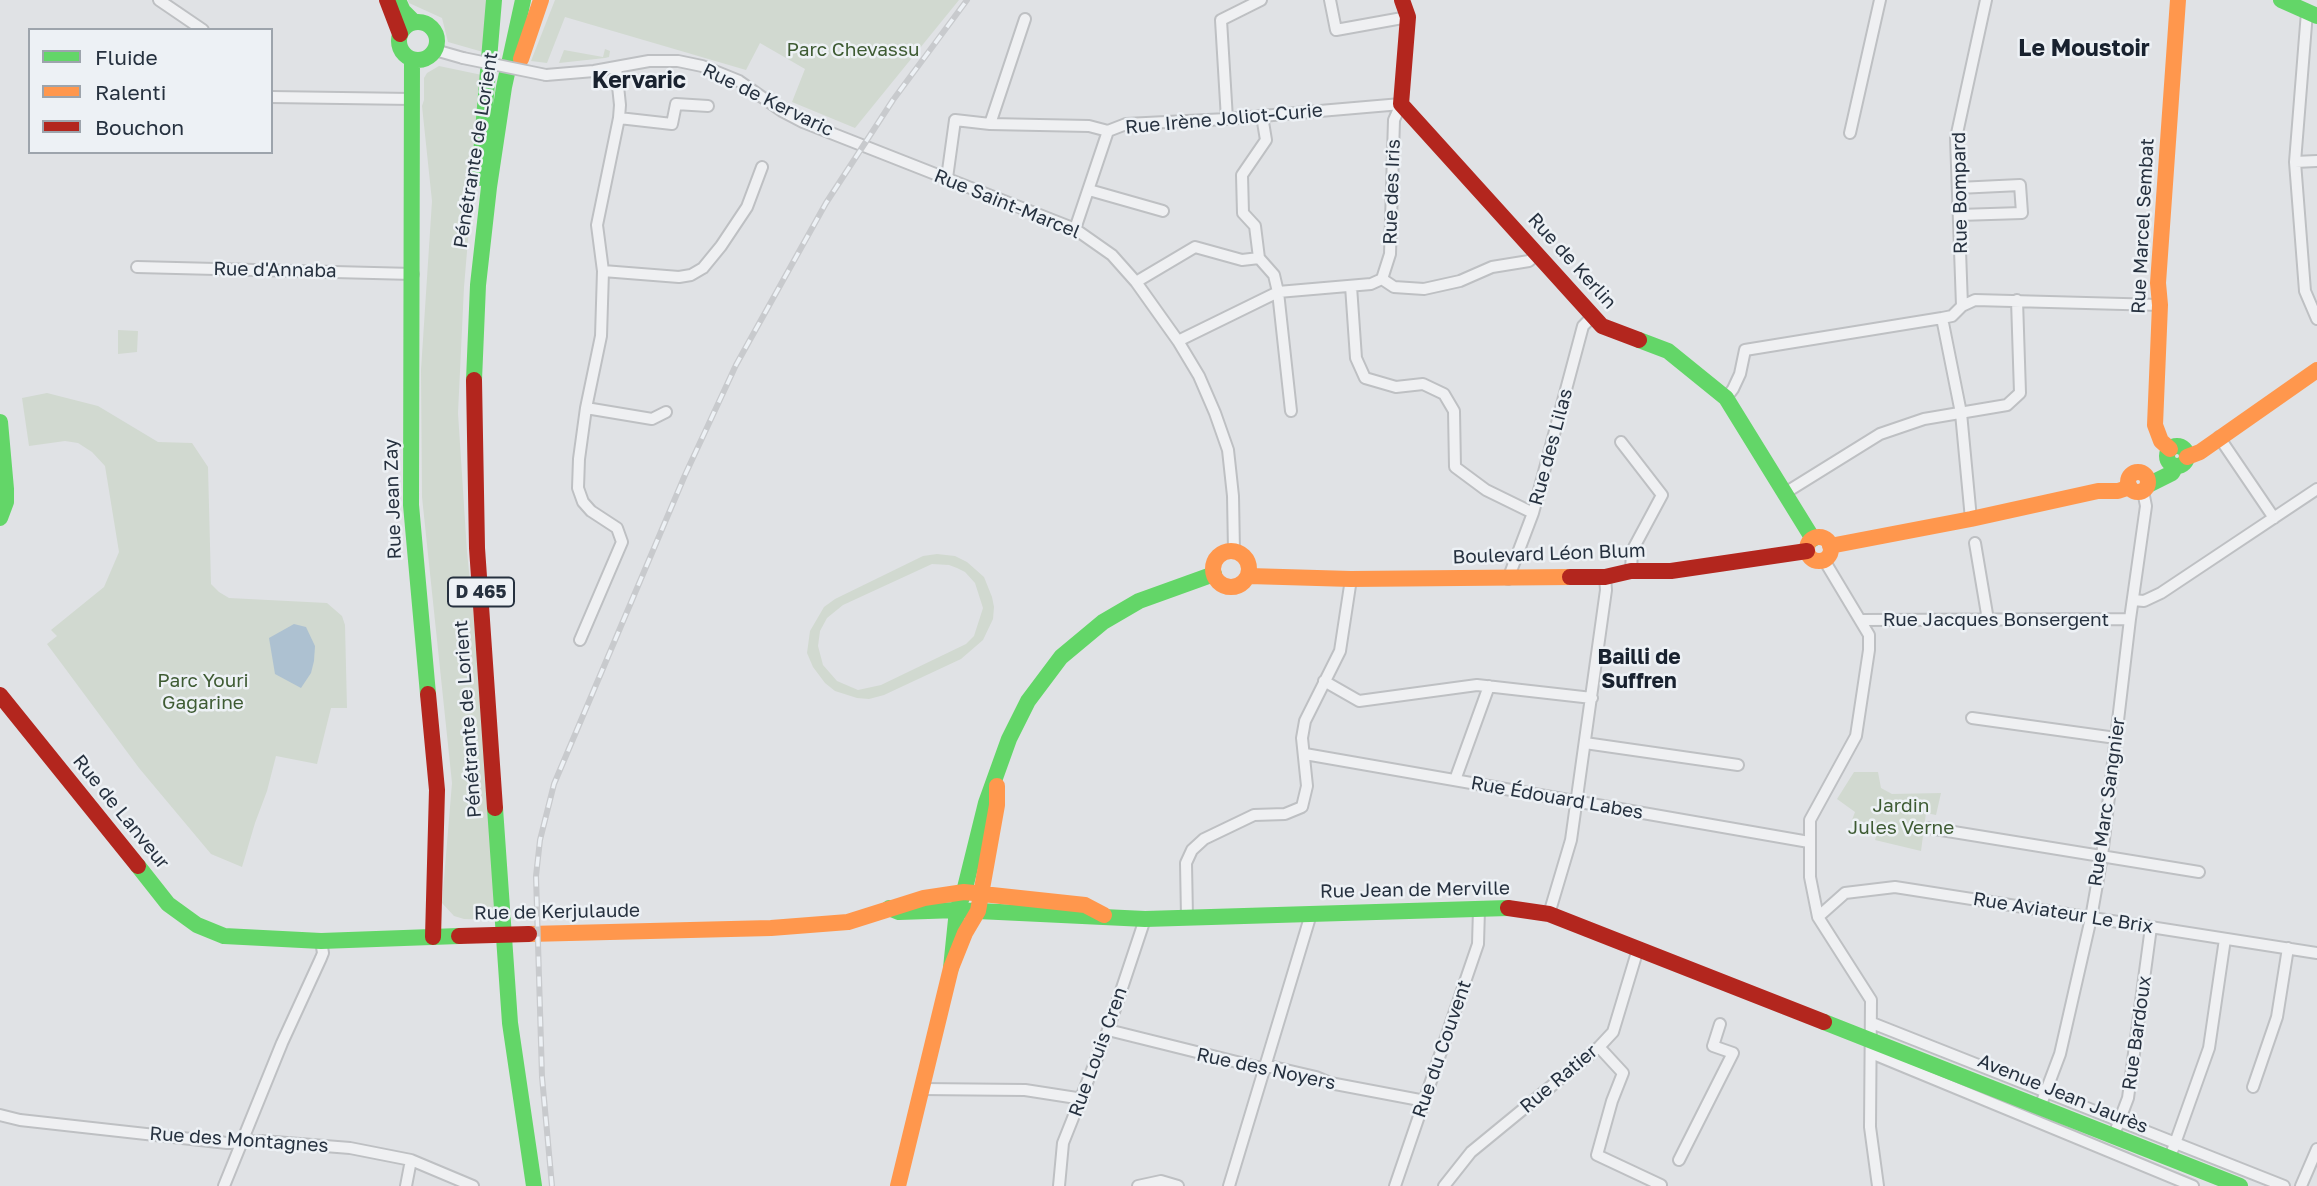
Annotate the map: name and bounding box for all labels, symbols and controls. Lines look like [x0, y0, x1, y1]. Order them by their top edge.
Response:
legend [28, 28, 273, 154]
district label: Le Moustoir [2018, 35, 2150, 63]
park label: Parc Chevassu [787, 39, 919, 61]
text: Fluide [95, 44, 158, 70]
street label: Pénétrante de Lorient [449, 50, 503, 250]
street label: Rue de Kervaric [699, 58, 837, 142]
district label: Kervaric [592, 67, 686, 95]
text: Ralenti [95, 79, 166, 105]
street label: Rue Irène Joliot-Curie [1124, 99, 1324, 139]
text: Bouchon [95, 114, 184, 140]
street label: Rue Bompard [1948, 132, 1972, 254]
street label: Rue Marcel Sembat [2127, 137, 2159, 315]
street label: Rue des Iris [1379, 139, 1405, 245]
street label: Rue Saint-Marcel [931, 164, 1083, 244]
street label: Rue de Kerlin [1523, 208, 1621, 314]
street label: Rue d'Annaba [213, 258, 337, 282]
street label: Rue des Lilas [1524, 386, 1578, 508]
street label: Rue Jean Zay [379, 438, 407, 560]
street label: Boulevard Léon Blum [1452, 539, 1646, 569]
road number: D 465 [448, 578, 514, 606]
street label: Rue Jacques Bonsergent [1883, 609, 2109, 631]
street label: Pénétrante de Lorient [450, 619, 486, 819]
district label: Bailli de Suffren [1597, 644, 1681, 694]
park label: Parc Youri Gagarine [157, 670, 249, 714]
street label: Rue Marc Sangnier [2084, 716, 2130, 888]
street label: Rue de Lanveur [68, 750, 174, 874]
street label: Rue Édouard Labes [1469, 772, 1645, 824]
park label: Jardin Jules Verne [1848, 795, 1954, 839]
street label: Rue Jean de Merville [1320, 877, 1510, 903]
street label: Rue Aviateur Le Brix [1971, 888, 2155, 938]
street label: Rue de Kerjulaude [474, 899, 640, 925]
street label: Rue Bardoux [2118, 974, 2156, 1092]
street label: Rue du Couvent [1408, 977, 1476, 1121]
street label: Rue Louis Cren [1064, 984, 1132, 1120]
street label: Rue Ratier [1516, 1040, 1602, 1118]
street label: Rue des Noyers [1194, 1043, 1338, 1095]
street label: Avenue Jean Jaurès [1975, 1049, 2151, 1139]
street label: Rue des Montagnes [149, 1122, 329, 1158]

